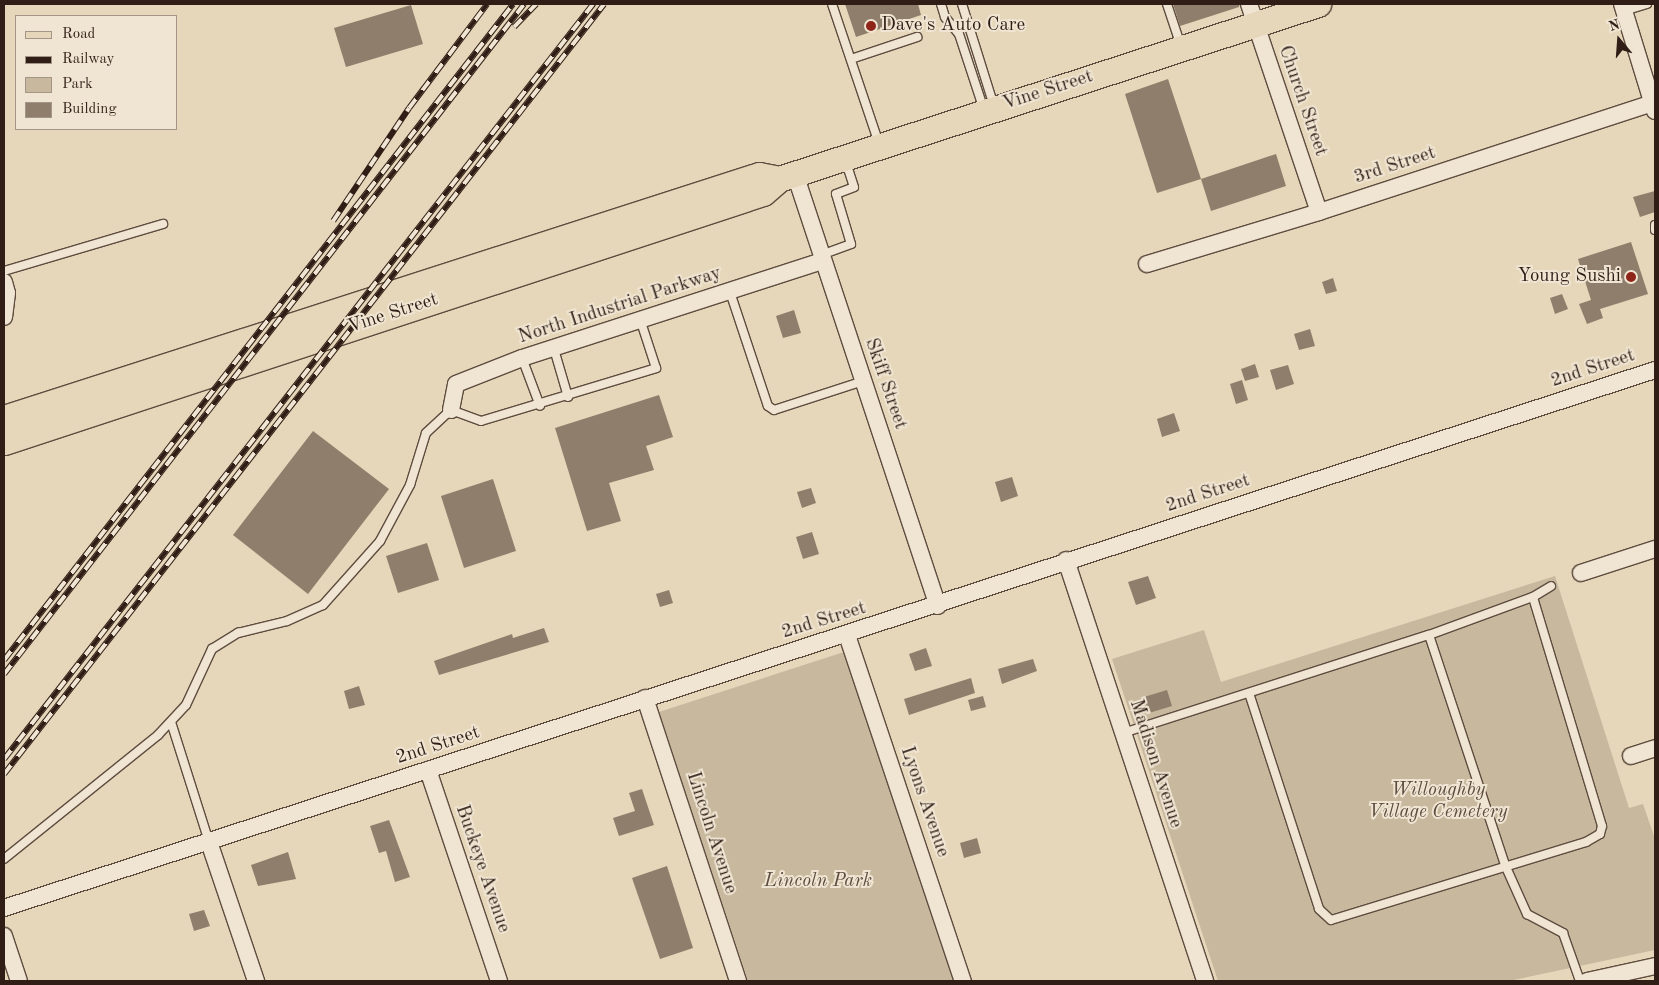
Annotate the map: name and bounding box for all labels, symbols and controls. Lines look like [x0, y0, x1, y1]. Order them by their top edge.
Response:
legend [15, 15, 178, 130]
place label: Dave's Auto Care [881, 15, 1025, 37]
north arrow [1594, 15, 1644, 65]
text: N [1607, 17, 1622, 34]
marker: Dave's Auto Care [865, 20, 877, 32]
text: Road [62, 27, 95, 42]
street label: Church Street [1272, 43, 1332, 159]
text: Railway [62, 52, 115, 67]
street label: Vine Street [1000, 66, 1096, 116]
text: Park [62, 77, 93, 92]
text: Building [62, 102, 117, 117]
street label: 3rd Street [1351, 142, 1439, 190]
street label: North Industrial Parkway [516, 262, 724, 350]
place label: Young Sushi [1517, 266, 1621, 288]
marker: Young Sushi [1625, 271, 1637, 283]
street label: Vine Street [345, 289, 441, 339]
street label: Skiff Street [859, 335, 911, 433]
street label: 2nd Street [1548, 345, 1638, 393]
street label: 2nd Street [1163, 470, 1253, 518]
street label: 2nd Street [779, 597, 869, 645]
street label: Madison Avenue [1123, 697, 1187, 831]
street label: 2nd Street [393, 722, 483, 770]
street label: Lyons Avenue [894, 744, 954, 860]
street label: Lincoln Avenue [681, 769, 741, 897]
park label: Willoughby Village Cemetery [1369, 780, 1507, 824]
street label: Buckeye Avenue [449, 802, 515, 936]
park label: Lincoln Park [764, 871, 872, 893]

